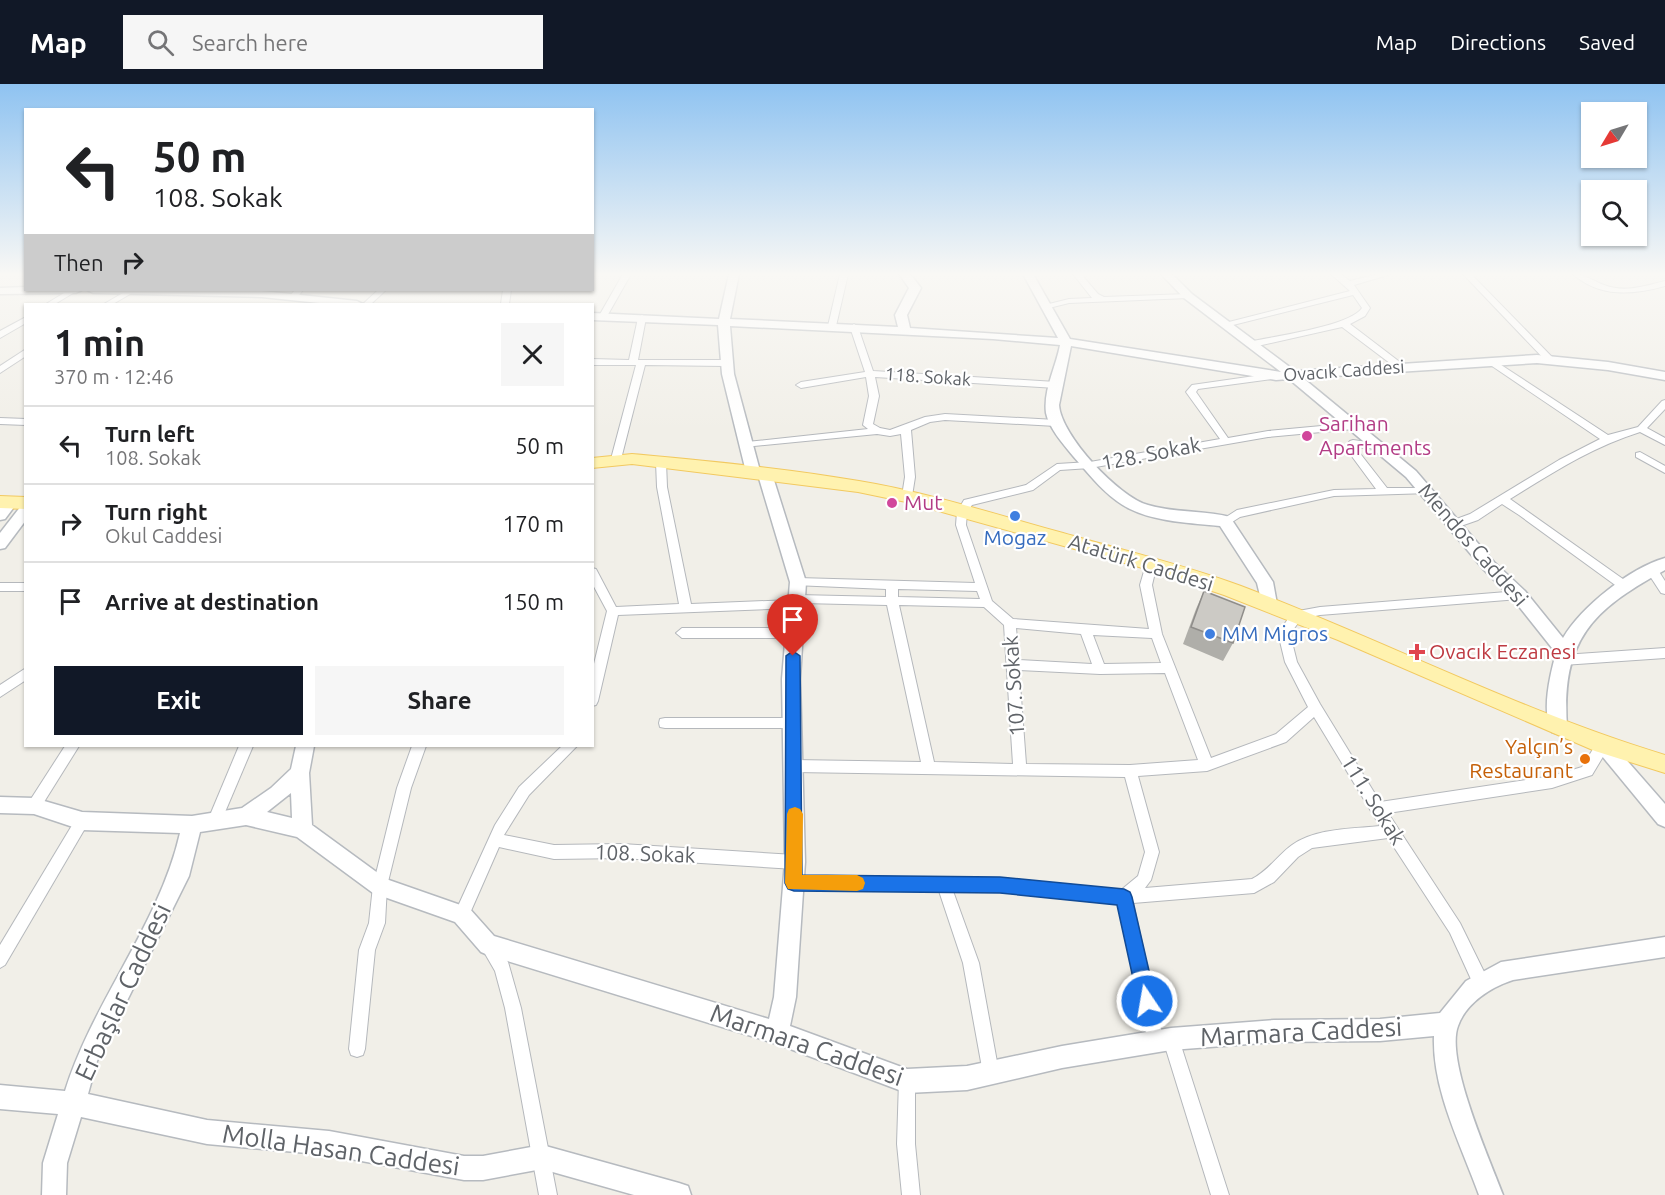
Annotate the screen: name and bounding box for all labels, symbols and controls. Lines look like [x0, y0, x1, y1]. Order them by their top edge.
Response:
search box [123, 15, 543, 69]
icon: search [144, 26, 177, 59]
text: Map [30, 27, 87, 58]
text: Search here [192, 30, 308, 55]
text: Map [1376, 30, 1417, 54]
text: Directions [1450, 30, 1546, 54]
text: Saved [1579, 30, 1635, 54]
north arrow [1581, 102, 1647, 168]
map controls [1581, 102, 1647, 246]
icon: left [54, 132, 132, 210]
text: 50 m [153, 133, 247, 180]
button: search [1581, 180, 1647, 246]
text: 108. Sokak [153, 182, 283, 212]
icon: right [116, 246, 149, 279]
text: Then [54, 250, 104, 275]
text: 1 min [54, 322, 145, 363]
button: close [501, 323, 564, 386]
street label: Ovacık Caddesi [1283, 356, 1405, 384]
street label: 118. Sokak [884, 363, 972, 389]
text: 370 m · 12:46 [54, 365, 174, 388]
place label: Sarihan Apartments [1319, 411, 1431, 459]
text: Turn left [105, 421, 195, 446]
icon: left [54, 429, 87, 462]
marker: Sarihan Apartments [1300, 429, 1314, 443]
street label: 128. Sokak [1099, 432, 1203, 474]
text: 50 m [515, 433, 564, 458]
text: 108. Sokak [105, 446, 201, 469]
street label: Mendos Caddesi [1414, 478, 1533, 610]
place label: Mut [904, 490, 943, 514]
marker: Mut [885, 496, 899, 510]
text: Turn right [105, 499, 207, 524]
icon: right [54, 507, 87, 540]
marker: Mogaz [1008, 509, 1022, 523]
text: 170 m [503, 511, 564, 536]
text: Okul Caddesi [105, 524, 222, 547]
place label: Mogaz [983, 525, 1047, 549]
street label: Atatürk Caddesi [1066, 529, 1217, 595]
icon: arrive [54, 585, 87, 618]
text: Arrive at destination [105, 589, 319, 614]
text: 150 m [503, 589, 564, 614]
pin [767, 594, 818, 656]
icon: arrive [776, 603, 809, 636]
place label: MM Migros [1222, 621, 1328, 645]
marker: MM Migros [1203, 627, 1217, 641]
street label: 107. Sokak [997, 635, 1028, 737]
place label: Ovacık Eczanesi [1429, 639, 1576, 663]
marker: Ovacık Eczanesi [1410, 645, 1424, 659]
button: Exit [54, 666, 303, 735]
button: Share [315, 666, 564, 735]
place label: Yalçın’s Restaurant [1469, 734, 1573, 782]
street label: 111. Sokak [1337, 750, 1411, 849]
marker: Yalçın’s Restaurant [1578, 752, 1592, 766]
street label: 108. Sokak [594, 839, 696, 867]
street label: Erbaşlar Caddesi [69, 899, 176, 1085]
position arrow [1115, 969, 1179, 1033]
street label: Marmara Caddesi [707, 998, 908, 1091]
street label: Marmara Caddesi [1199, 1012, 1403, 1051]
street label: Molla Hasan Caddesi [220, 1118, 462, 1181]

